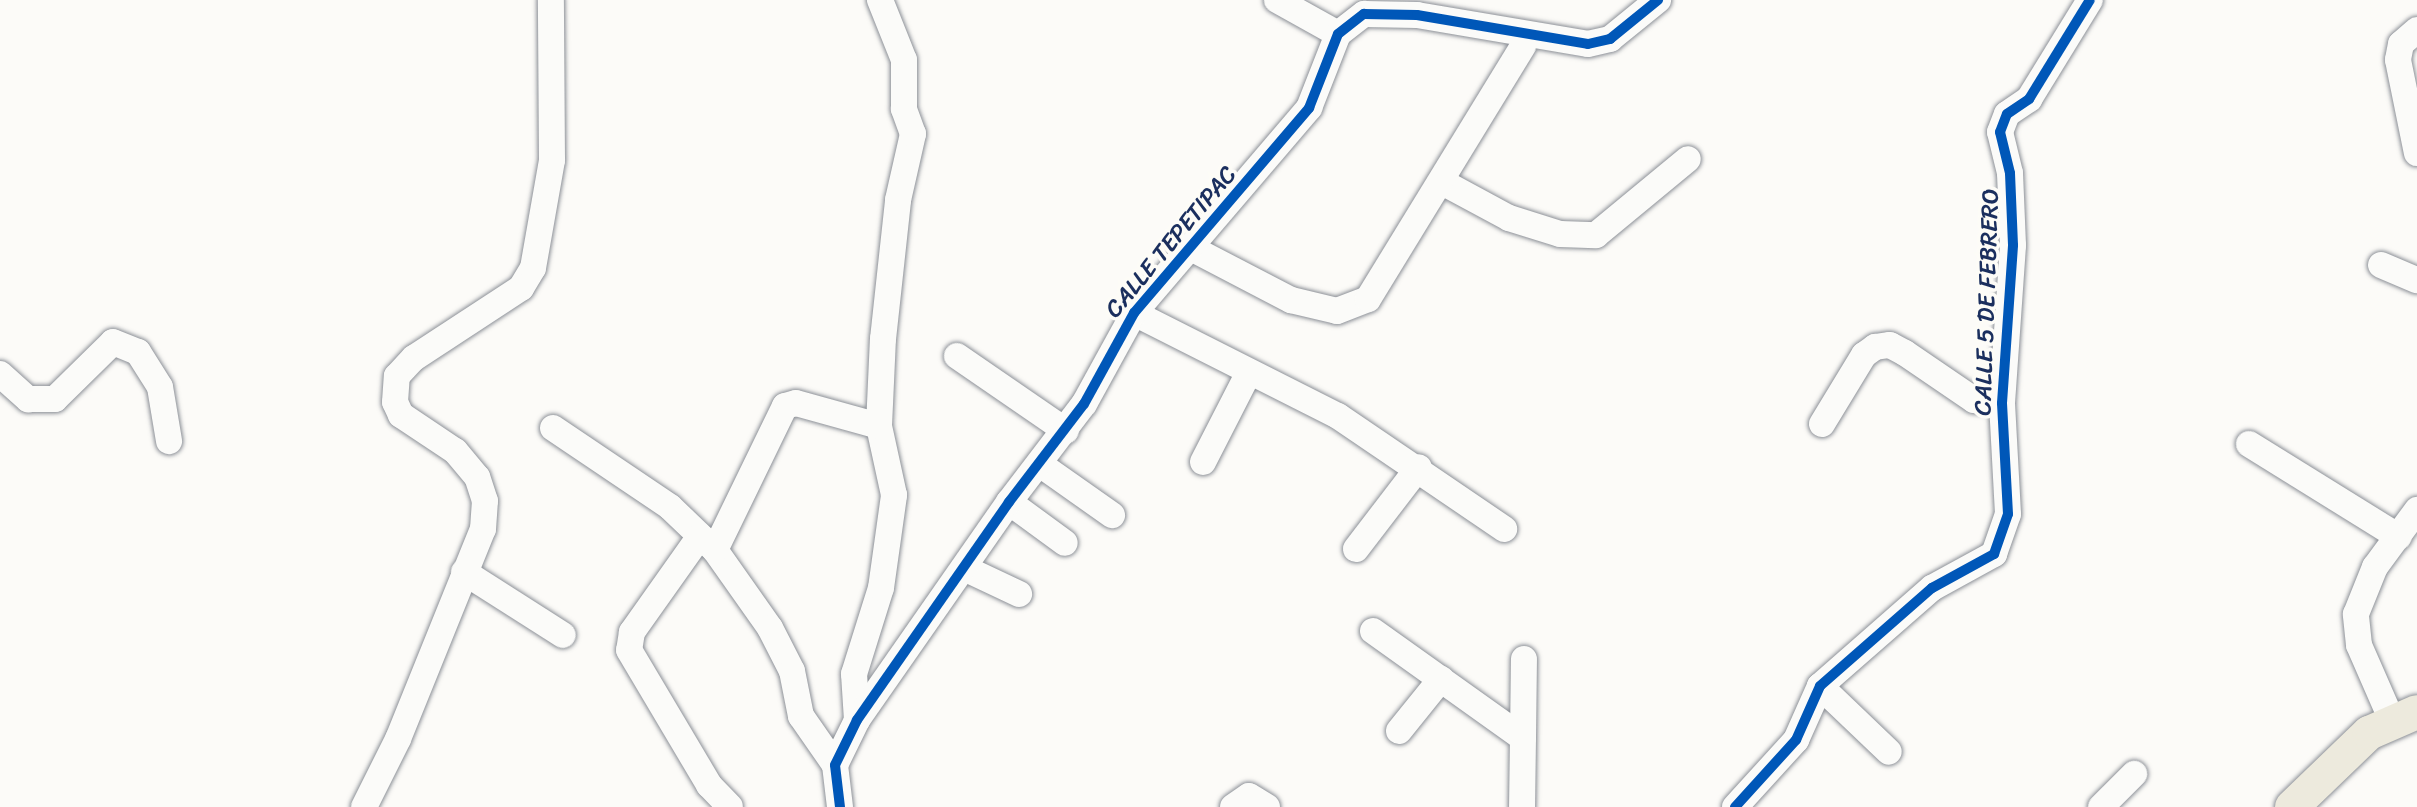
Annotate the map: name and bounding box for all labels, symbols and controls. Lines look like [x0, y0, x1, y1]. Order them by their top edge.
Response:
street label: CALLE TEPETIPAC [1099, 160, 1243, 324]
street label: CALLE 5 DE FEBRERO [1969, 188, 2005, 416]

